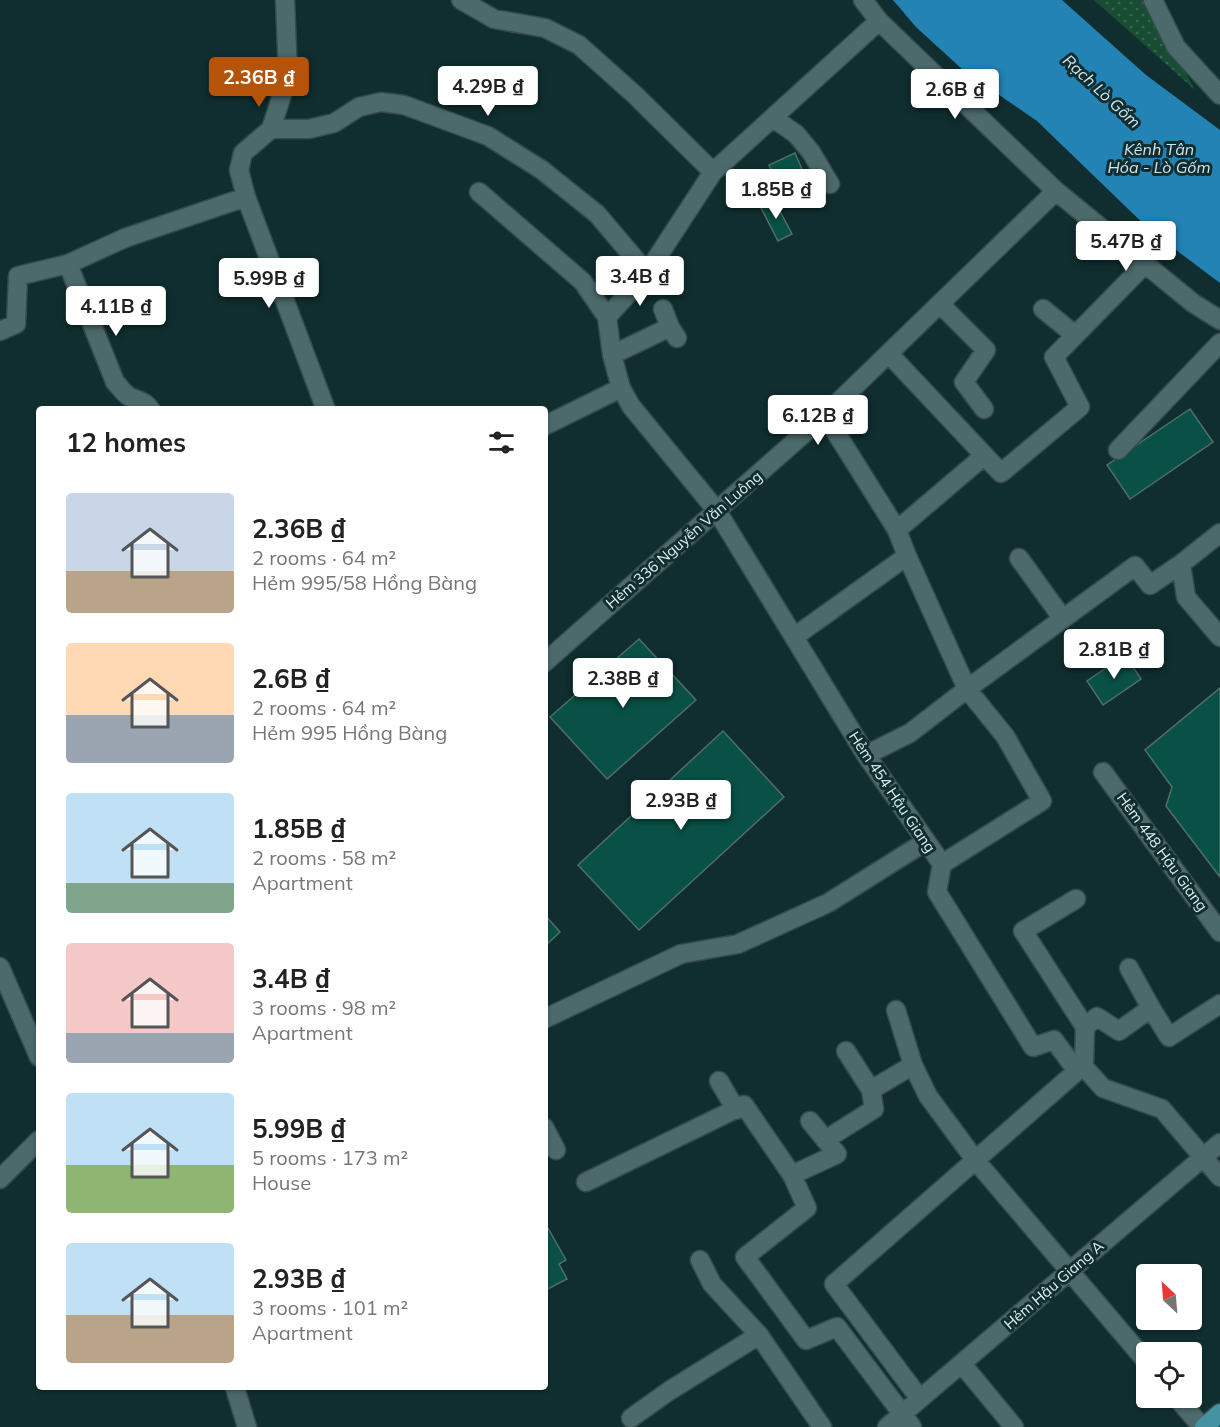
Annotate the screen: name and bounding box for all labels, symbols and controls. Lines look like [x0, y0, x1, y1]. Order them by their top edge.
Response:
water label: Rạch Lò Gốm [1059, 50, 1145, 132]
pin: 2.36B ₫ [204, 57, 314, 108]
text: 2.36B ₫ [223, 64, 295, 89]
pin: 4.29B ₫ [433, 66, 543, 117]
pin: 2.6B ₫ [906, 69, 1004, 120]
text: 4.29B ₫ [452, 73, 524, 98]
text: 2.6B ₫ [925, 76, 985, 101]
water label: Kênh Tân Hóa - Lò Gốm [1107, 139, 1211, 177]
pin: 1.85B ₫ [721, 169, 831, 220]
text: 1.85B ₫ [740, 176, 812, 201]
pin: 5.47B ₫ [1071, 221, 1181, 272]
text: 5.47B ₫ [1090, 228, 1162, 253]
pin: 3.4B ₫ [591, 256, 689, 307]
pin: 5.99B ₫ [214, 258, 324, 309]
text: 3.4B ₫ [610, 263, 670, 288]
text: 5.99B ₫ [233, 265, 305, 290]
pin: 4.11B ₫ [61, 286, 171, 337]
text: 4.11B ₫ [80, 293, 152, 318]
pin: 6.12B ₫ [763, 395, 873, 446]
text: 6.12B ₫ [782, 402, 854, 427]
text: 12 homes [66, 426, 186, 459]
icon: filters [485, 426, 518, 459]
street label: Hẻm 336 Nguyễn Văn Luông [602, 467, 766, 613]
text: 2.36B ₫ [252, 512, 346, 545]
icon: home [114, 517, 186, 589]
text: 2 rooms · 64 m² [252, 545, 396, 570]
text: Hẻm 995/58 Hồng Bàng [252, 570, 477, 595]
pin: 2.81B ₫ [1059, 629, 1169, 680]
text: 2.81B ₫ [1078, 636, 1150, 661]
pin: 2.38B ₫ [568, 658, 678, 709]
text: 2.6B ₫ [252, 662, 330, 695]
text: 2.38B ₫ [587, 665, 659, 690]
icon: home [114, 667, 186, 739]
text: 2 rooms · 64 m² [252, 695, 396, 720]
text: Hẻm 995 Hồng Bàng [252, 720, 447, 745]
street label: Hẻm 454 Hậu Giang [845, 728, 940, 856]
pin: 2.93B ₫ [626, 780, 736, 831]
text: 2.93B ₫ [645, 787, 717, 812]
street label: Hẻm 448 Hậu Giang [1113, 789, 1212, 915]
text: 1.85B ₫ [252, 812, 346, 845]
icon: home [114, 817, 186, 889]
text: 2 rooms · 58 m² [252, 845, 396, 870]
text: Apartment [252, 870, 353, 895]
text: 3.4B ₫ [252, 962, 330, 995]
icon: home [114, 967, 186, 1039]
text: 3 rooms · 98 m² [252, 995, 396, 1020]
text: Apartment [252, 1020, 353, 1045]
text: 5.99B ₫ [252, 1112, 346, 1145]
icon: home [114, 1117, 186, 1189]
text: 5 rooms · 173 m² [252, 1145, 408, 1170]
text: House [252, 1170, 311, 1195]
street label: Hẻm Hậu Giang A [1000, 1236, 1107, 1333]
text: 2.93B ₫ [252, 1262, 346, 1295]
north arrow [1136, 1264, 1202, 1330]
map controls [1136, 1264, 1202, 1408]
icon: home [114, 1267, 186, 1339]
text: 3 rooms · 101 m² [252, 1295, 408, 1320]
text: Apartment [252, 1320, 353, 1345]
button: locate [1136, 1342, 1202, 1408]

